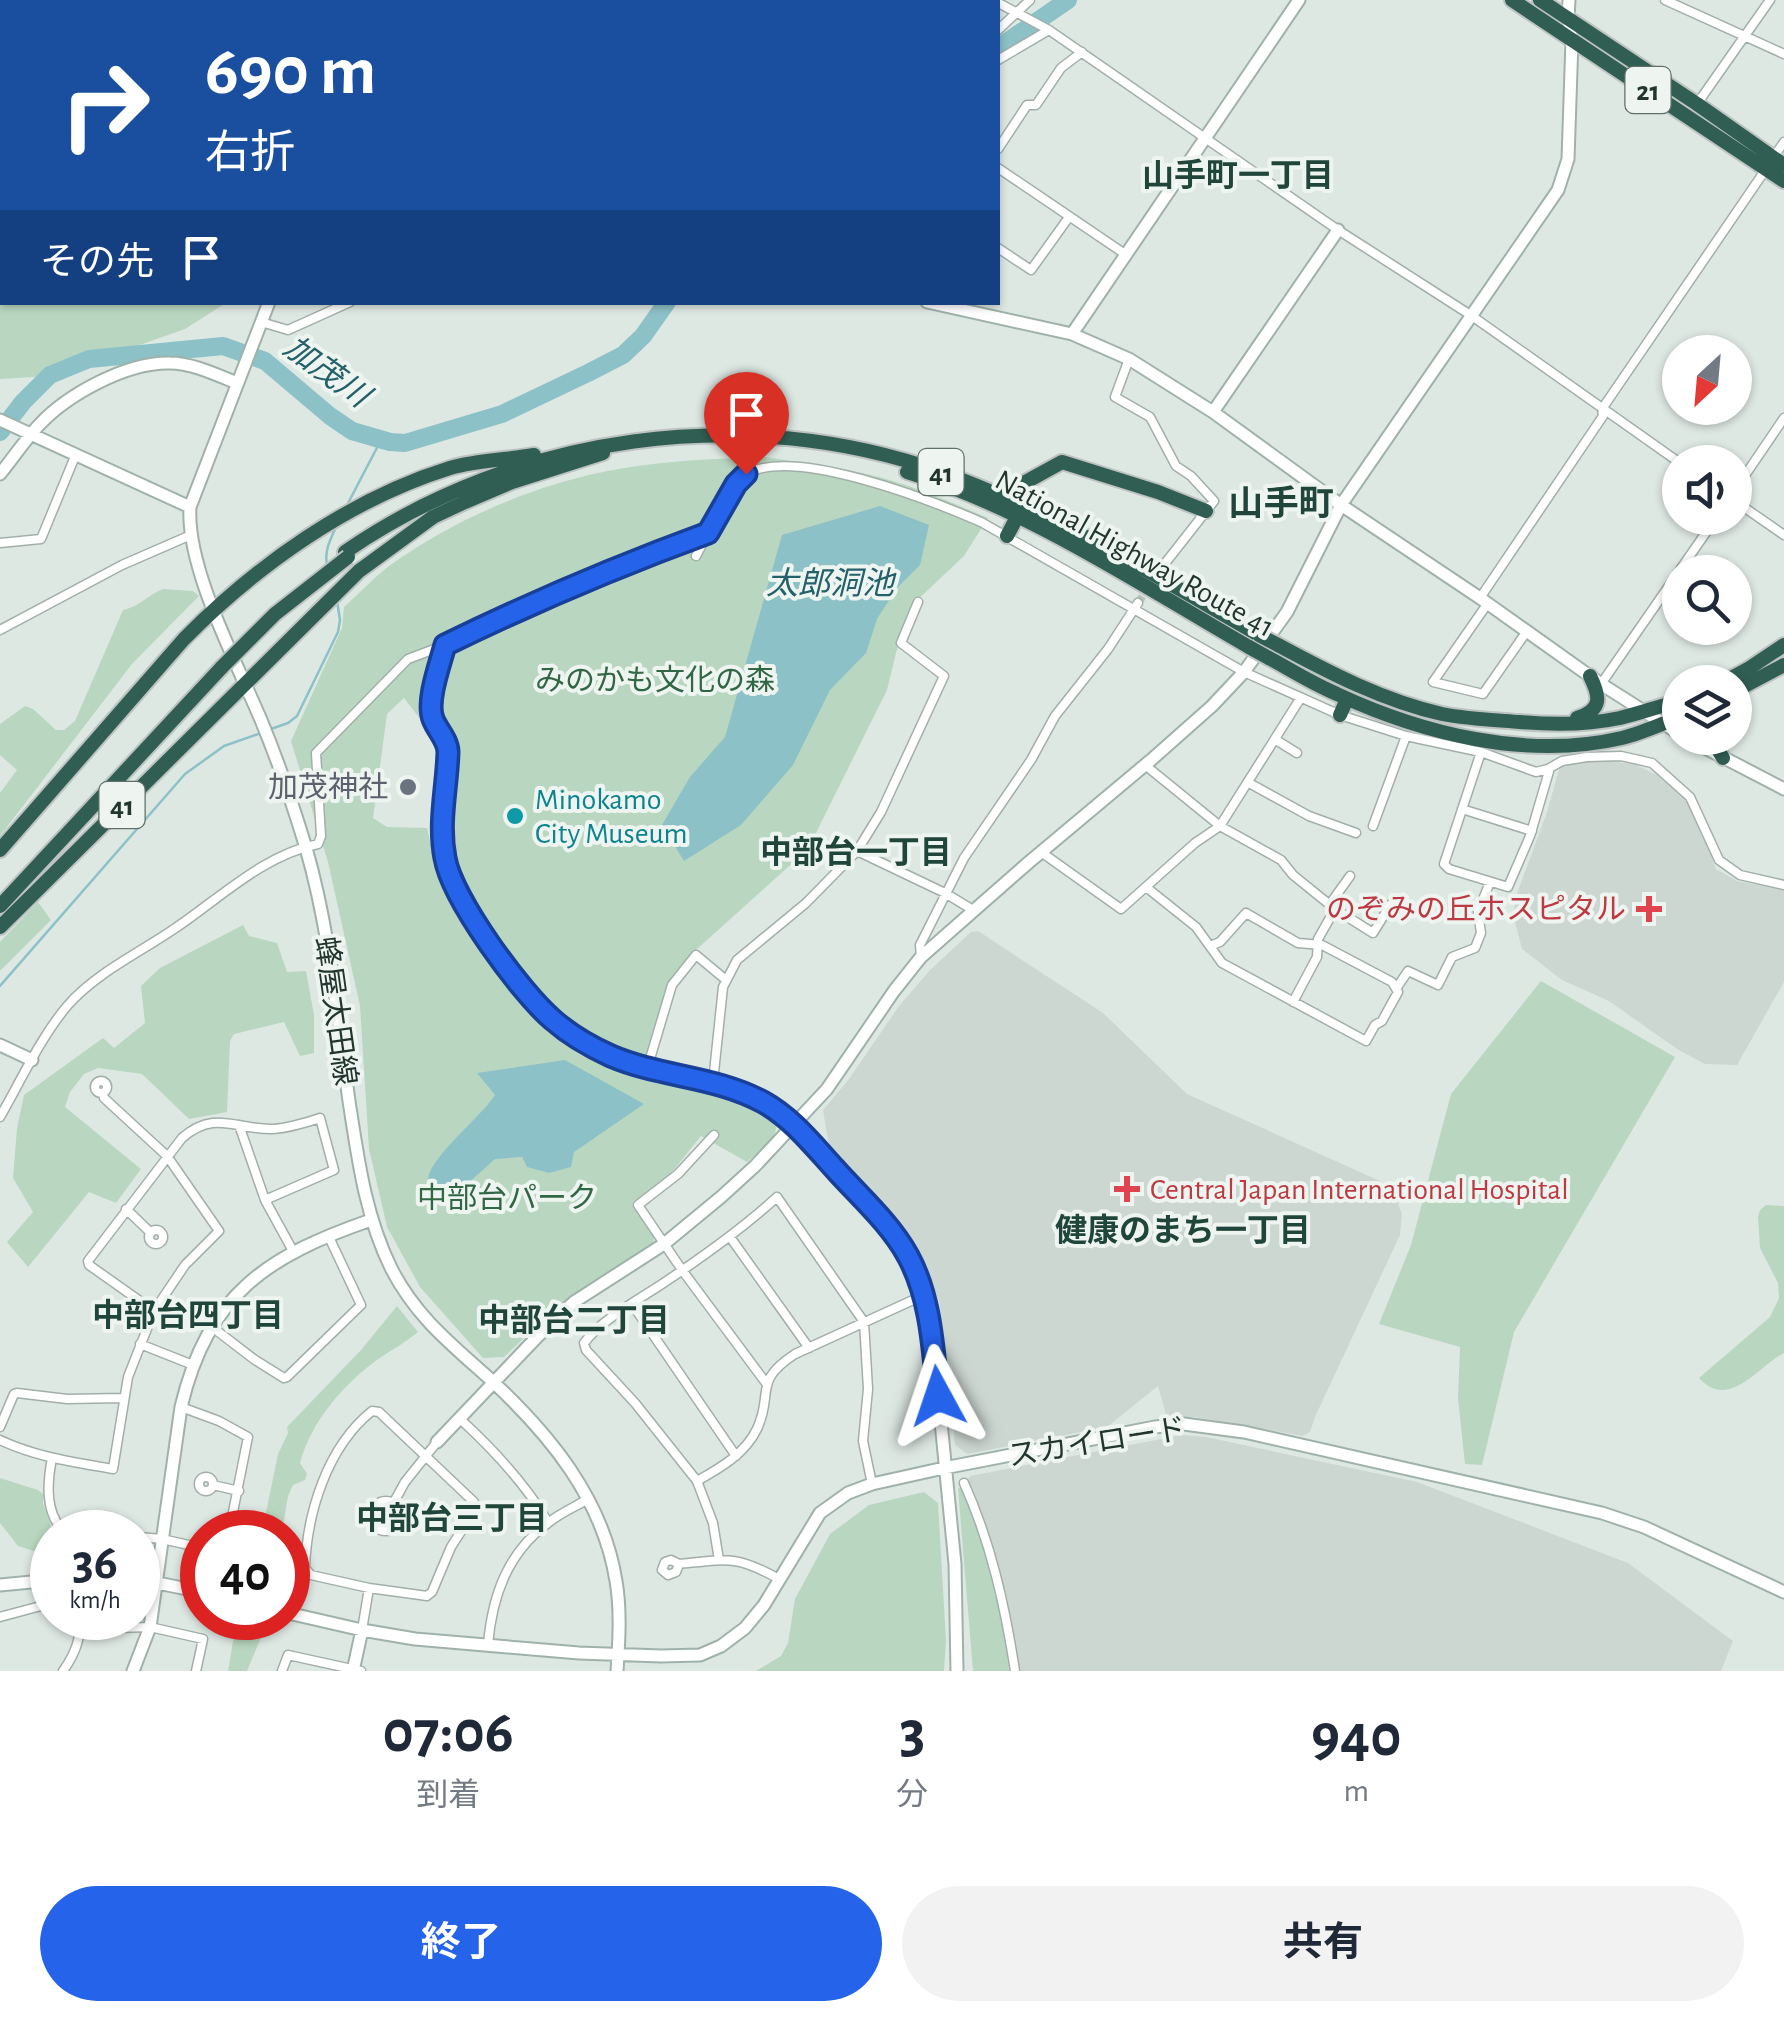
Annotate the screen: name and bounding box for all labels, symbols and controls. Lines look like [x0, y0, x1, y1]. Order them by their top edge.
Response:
text: 690 m [205, 37, 376, 107]
icon: right [40, 40, 170, 170]
road number: 21 [1626, 67, 1670, 113]
text: 右折 [205, 131, 295, 176]
district label: 山手町一丁目 [1142, 158, 1334, 192]
icon: arrive [174, 230, 229, 285]
text: その先 [40, 244, 154, 282]
water label: 加茂川 [278, 330, 378, 415]
north arrow [1662, 335, 1752, 425]
map controls [1662, 335, 1752, 755]
pin [704, 372, 789, 475]
icon: arrive [719, 387, 774, 442]
button: sound [1662, 445, 1752, 535]
road number: 41 [918, 449, 964, 495]
street label: National Highway Route 41 [990, 465, 1279, 643]
district label: 山手町 [1228, 485, 1334, 522]
button: search [1662, 555, 1752, 645]
water label: 太郎洞池 [766, 567, 897, 600]
park label: みのかも文化の森 [535, 664, 775, 696]
button: layers [1662, 665, 1752, 755]
place label: 加茂神社 [268, 771, 388, 803]
marker: 加茂神社 [397, 776, 419, 798]
road number: 41 [100, 782, 144, 828]
place label: Minokamo City Museum [535, 785, 688, 849]
marker: Minokamo City Museum [504, 805, 526, 827]
district label: 中部台一丁目 [760, 835, 952, 869]
place label: のぞみの丘ホスピタル [1326, 894, 1626, 925]
marker: のぞみの丘ホスピタル [1636, 896, 1662, 922]
street label: 蜂屋太田線 [310, 935, 362, 1087]
place label: Central Japan International Hospital [1150, 1175, 1569, 1205]
marker: Central Japan International Hospital [1114, 1176, 1140, 1202]
park label: 中部台パーク [417, 1182, 597, 1214]
district label: 健康のまち一丁目 [1055, 1213, 1311, 1247]
district label: 中部台四丁目 [92, 1298, 284, 1332]
district label: 中部台二丁目 [478, 1303, 670, 1337]
position arrow [886, 1344, 990, 1448]
street label: スカイロード [1006, 1414, 1188, 1472]
district label: 中部台三丁目 [356, 1501, 548, 1535]
speed limit sign: 40 [180, 1510, 310, 1640]
text: 36 [72, 1538, 118, 1588]
text: km/h [69, 1588, 121, 1613]
text: 07:06 [383, 1703, 514, 1763]
text: 3 [899, 1703, 925, 1763]
text: 940 [1311, 1707, 1401, 1767]
text: m [1343, 1775, 1369, 1807]
text: 到着 [416, 1779, 480, 1811]
text: 分 [896, 1779, 928, 1811]
button: 終了 [40, 1886, 882, 2001]
button: 共有 [902, 1886, 1744, 2001]

